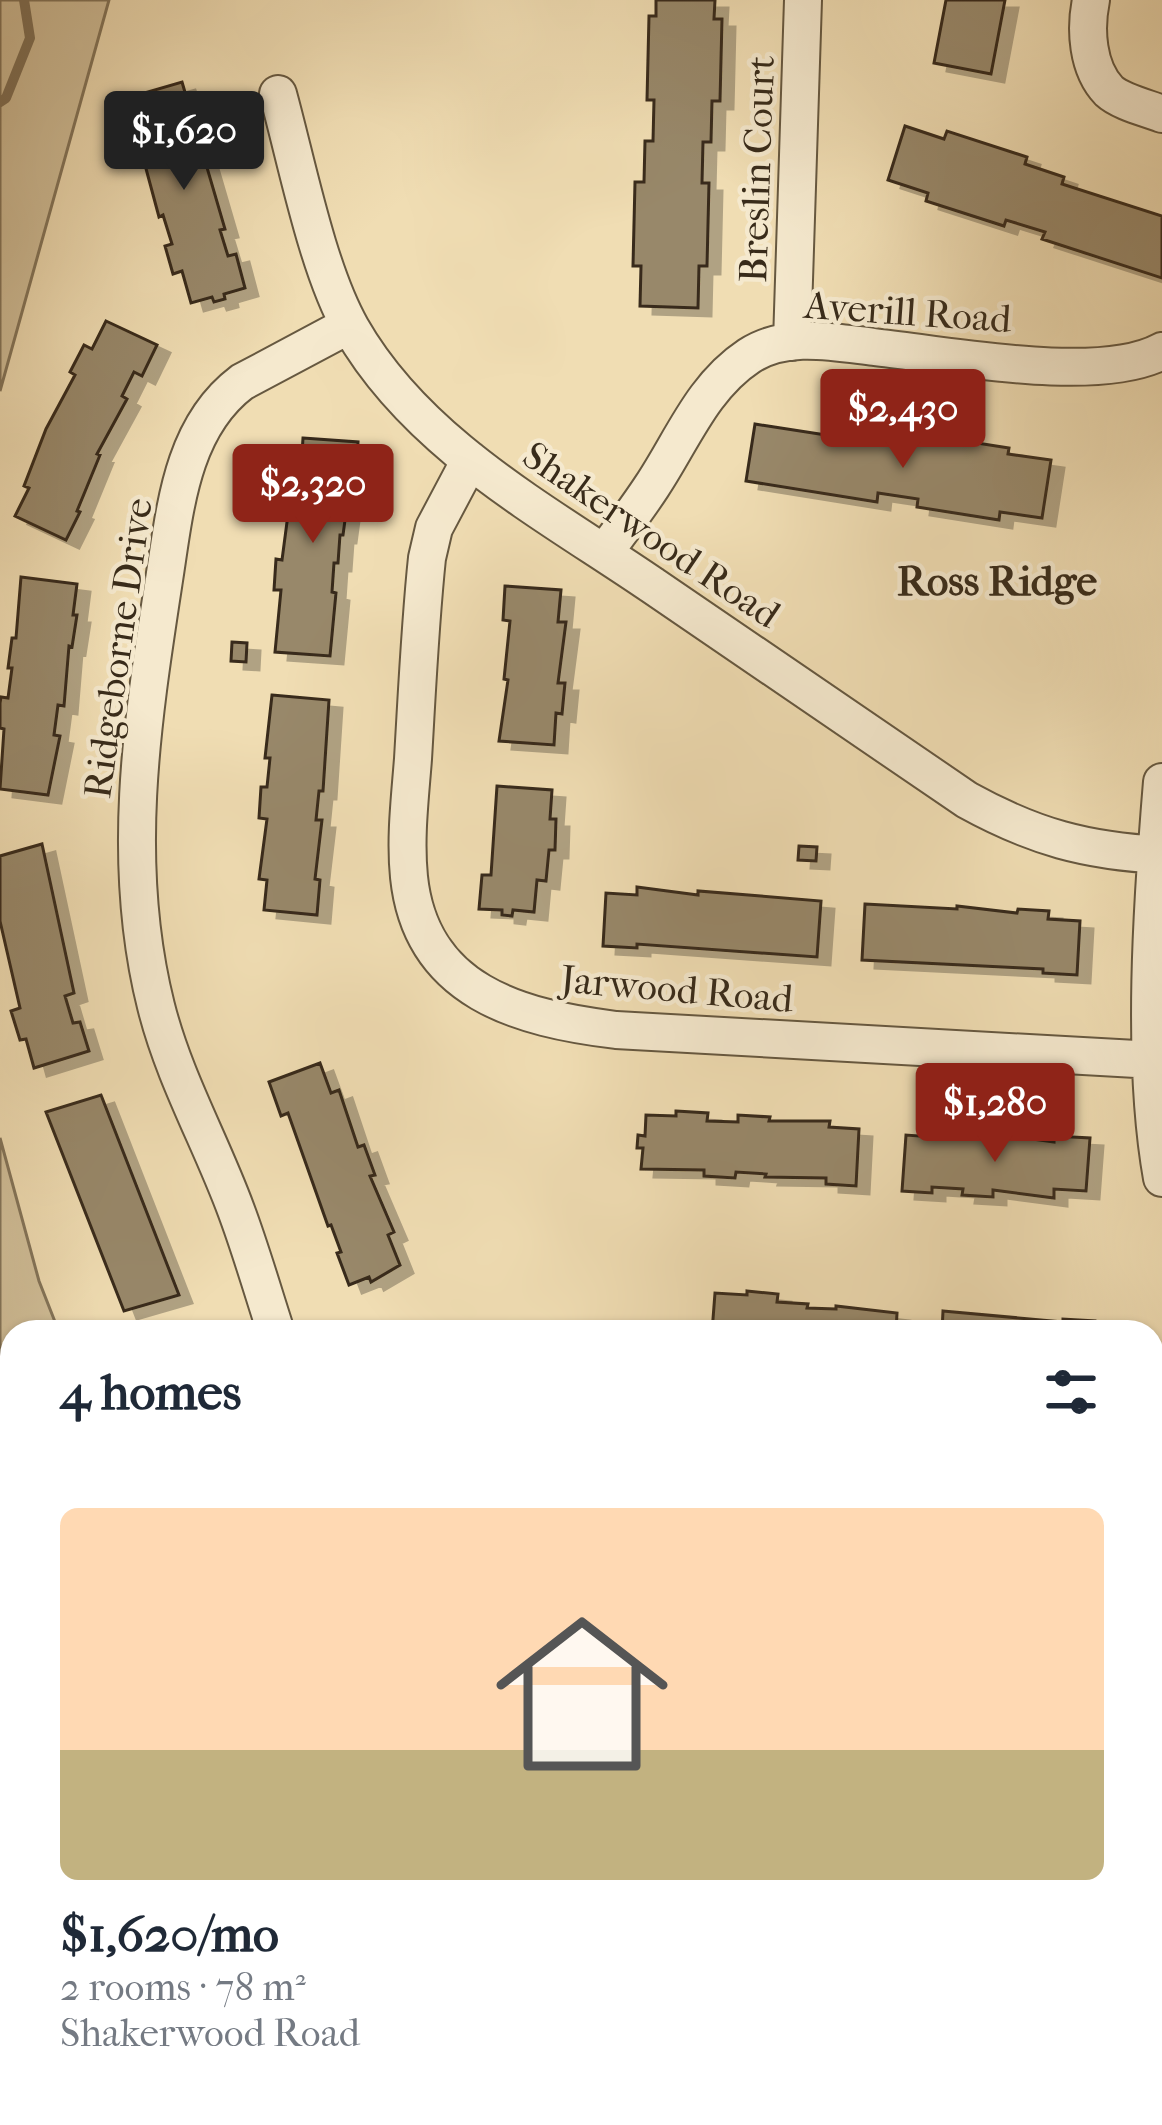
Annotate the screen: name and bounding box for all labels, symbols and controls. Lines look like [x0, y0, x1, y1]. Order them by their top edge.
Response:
street label: Breslin Court [730, 55, 784, 283]
pin: $1,620 [86, 91, 282, 193]
text: $1,620 [131, 107, 237, 153]
street label: Averill Road [801, 282, 1014, 342]
pin: $2,430 [805, 369, 1001, 471]
text: $2,430 [847, 385, 959, 431]
street label: Shakerwood Road [514, 432, 789, 638]
pin: $2,320 [215, 444, 411, 546]
text: $2,320 [260, 460, 366, 506]
street label: Ridgeborne Drive [74, 495, 162, 801]
district label: Ross Ridge [897, 557, 1097, 606]
street label: Jarwood Road [556, 956, 796, 1022]
pin: $1,280 [897, 1063, 1093, 1165]
text: $1,280 [943, 1079, 1047, 1125]
icon: filters [1038, 1359, 1104, 1425]
text: 4 homes [60, 1362, 241, 1422]
icon: home [474, 1586, 690, 1802]
text: $1,620/mo [60, 1904, 279, 1964]
text: 2 rooms · 78 m² [60, 1964, 306, 2010]
text: Shakerwood Road [60, 2010, 360, 2056]

